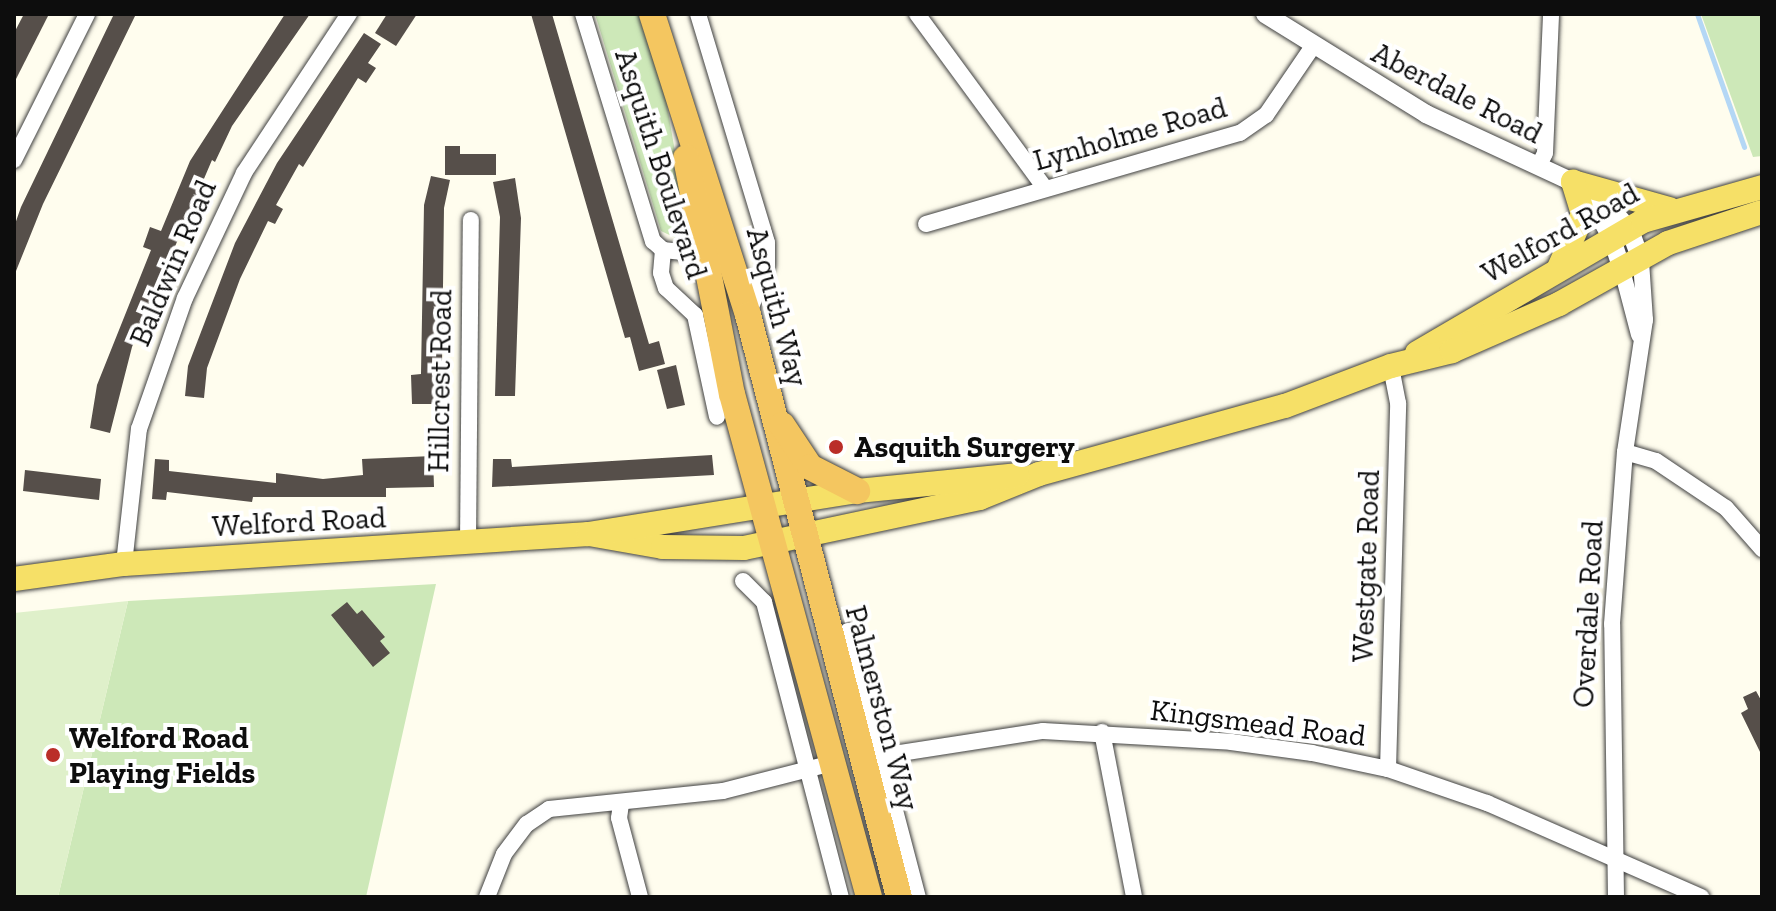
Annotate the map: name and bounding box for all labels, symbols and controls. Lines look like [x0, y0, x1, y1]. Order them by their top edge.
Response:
street label: Aberdale Road [1366, 35, 1548, 151]
street label: Asquith Boulevard [607, 45, 715, 283]
street label: Lynholme Road [1029, 89, 1231, 179]
street label: Baldwin Road [122, 175, 224, 351]
street label: Welford Road [1475, 175, 1645, 291]
street label: Asquith Way [738, 223, 816, 391]
street label: Hillcrest Road [420, 289, 460, 473]
place label: Asquith Surgery [854, 429, 1075, 465]
marker: Asquith Surgery [825, 436, 847, 458]
street label: Westgate Road [1345, 469, 1387, 663]
street label: Welford Road [211, 499, 387, 545]
street label: Overdale Road [1565, 519, 1611, 709]
street label: Palmerston Way [837, 601, 927, 815]
street label: Kingsmead Road [1148, 692, 1368, 754]
place label: Welford Road Playing Fields [69, 720, 255, 790]
marker: Welford Road Playing Fields [44, 746, 62, 764]

